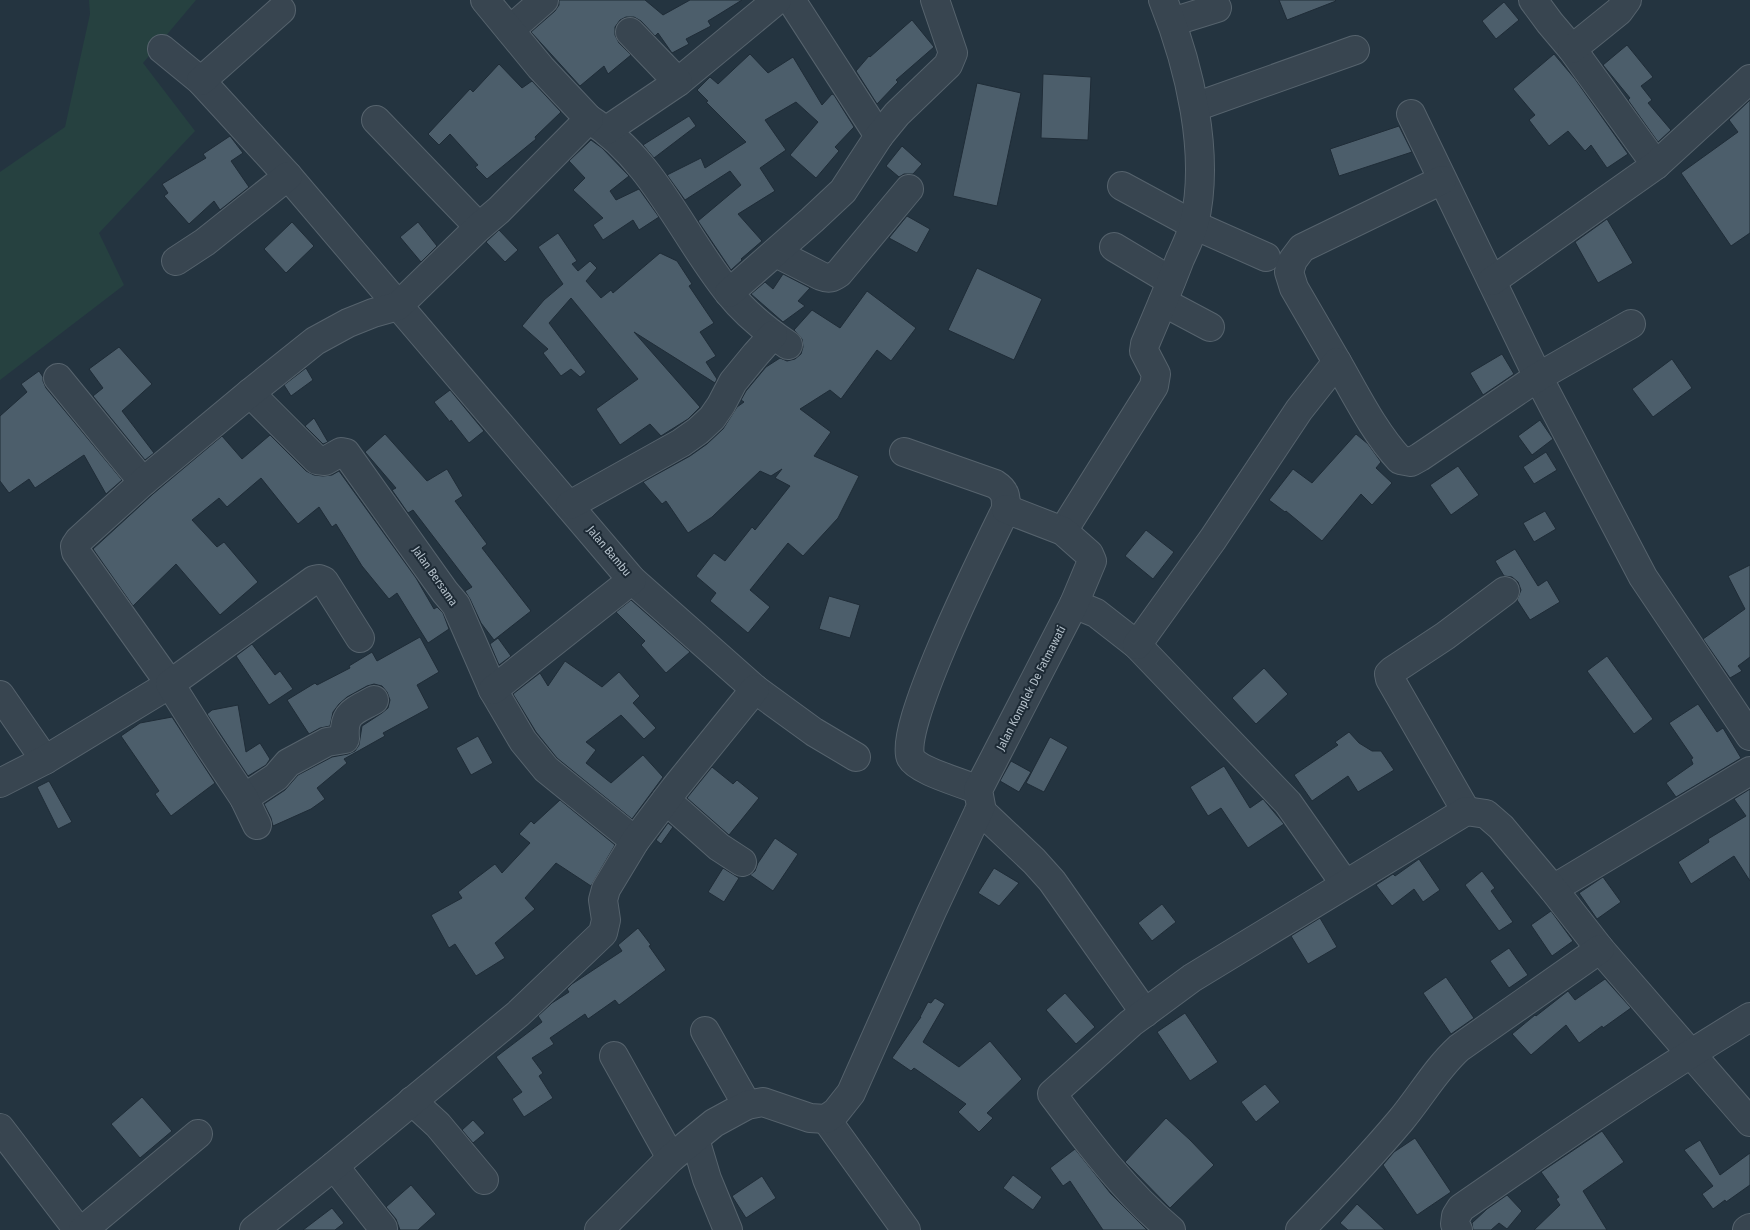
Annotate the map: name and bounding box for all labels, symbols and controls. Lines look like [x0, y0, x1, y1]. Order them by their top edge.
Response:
street label: Jalan Bambu [584, 523, 634, 579]
street label: Jalan Bersama [409, 543, 461, 609]
street label: Jalan Komplek De Fatmawati [993, 623, 1069, 753]

